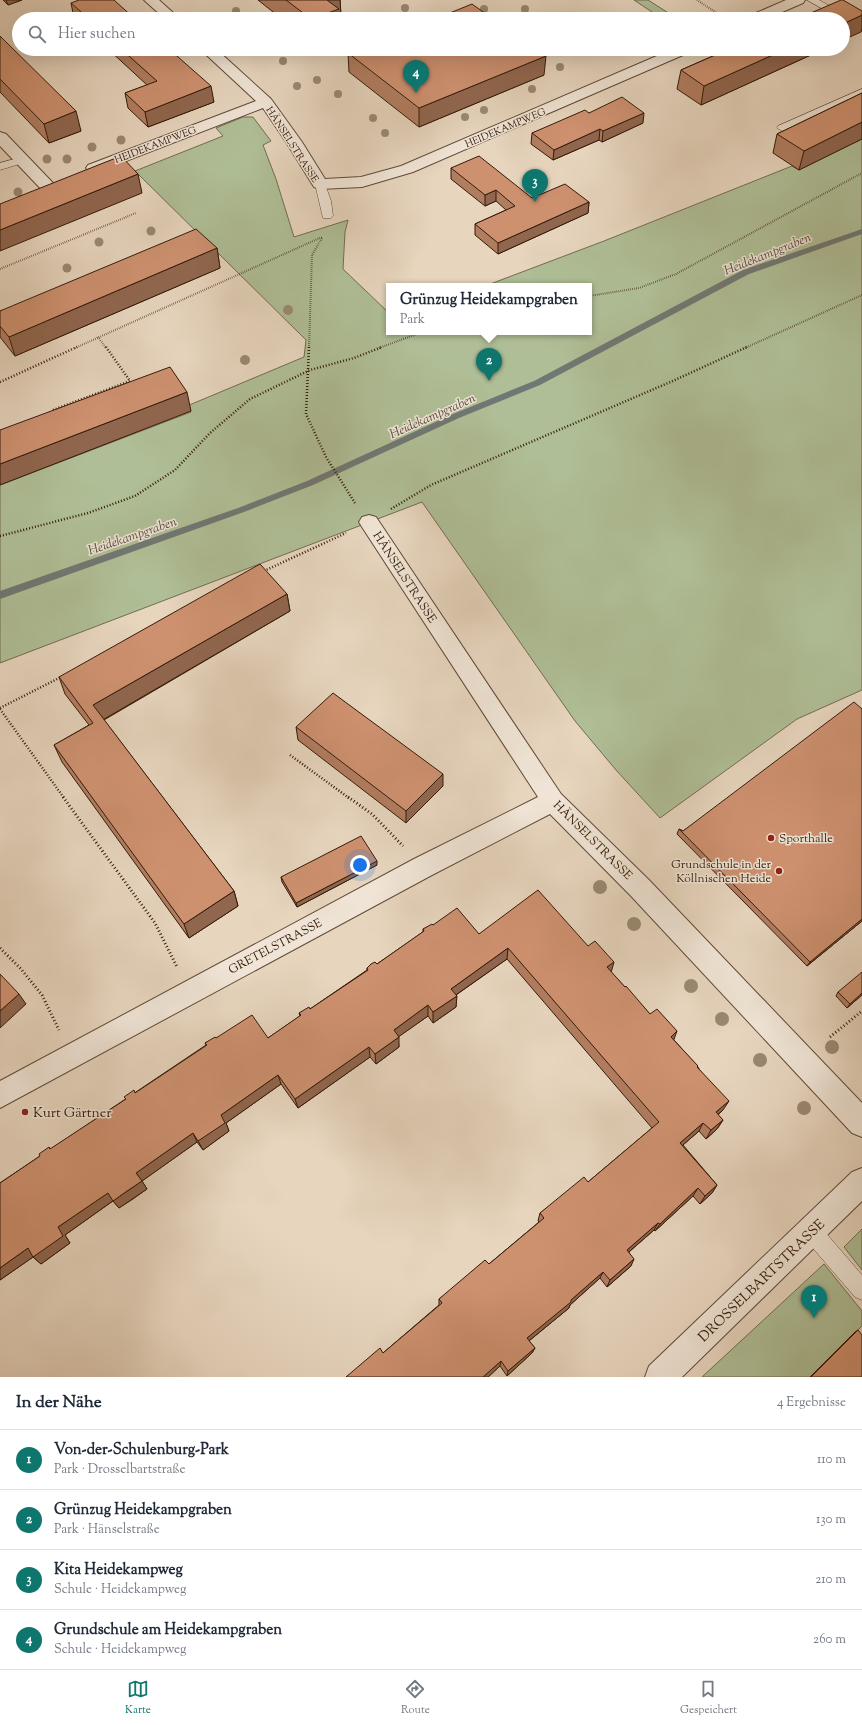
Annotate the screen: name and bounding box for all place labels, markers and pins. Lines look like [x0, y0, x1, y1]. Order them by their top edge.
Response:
pin: 4 [403, 60, 429, 93]
pin: 3 [522, 169, 548, 202]
pin: 2 [476, 348, 502, 381]
place label: Sporthalle [779, 830, 833, 848]
marker: Sporthalle [766, 833, 776, 843]
place label: Grundschule in der Köllnischen Heide [671, 856, 771, 888]
marker: Grundschule in der Köllnischen Heide [774, 866, 784, 876]
place label: Kurt Gärtner [33, 1104, 112, 1124]
marker: Kurt Gärtner [20, 1107, 30, 1117]
pin: 1 [801, 1285, 827, 1318]

